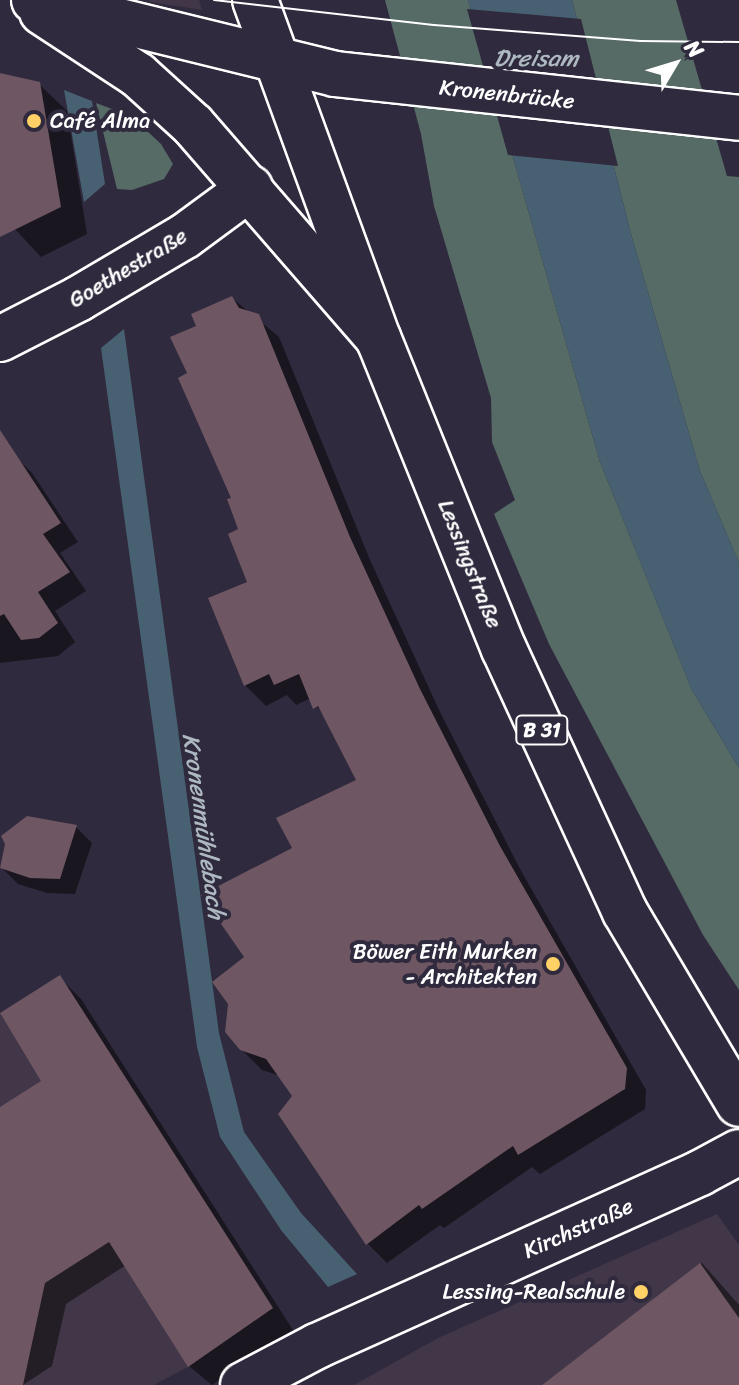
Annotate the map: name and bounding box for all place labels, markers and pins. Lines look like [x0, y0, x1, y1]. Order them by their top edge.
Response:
place label: Café Alma [50, 108, 150, 134]
marker: Café Alma [25, 112, 43, 130]
place label: Böwer Eith Murken - Architekten [352, 938, 537, 990]
marker: Böwer Eith Murken - Architekten [544, 955, 562, 973]
place label: Lessing-Realschule [442, 1279, 625, 1305]
marker: Lessing-Realschule [632, 1283, 650, 1301]

